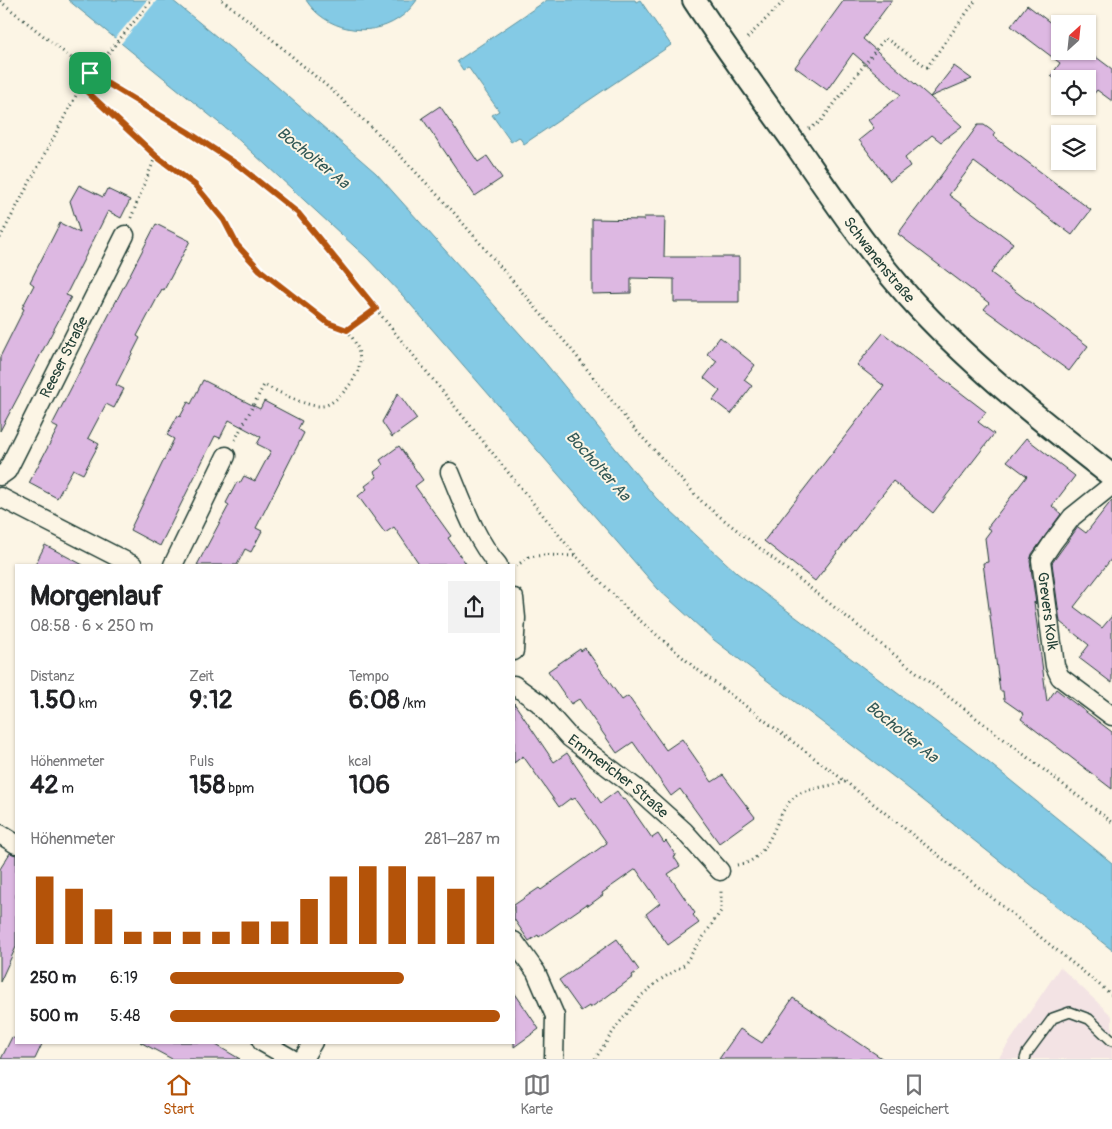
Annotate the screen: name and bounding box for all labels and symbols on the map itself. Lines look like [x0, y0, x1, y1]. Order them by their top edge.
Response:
north arrow [1051, 15, 1096, 60]
pin [69, 52, 111, 94]
water label: Bocholter Aa [273, 123, 354, 194]
street label: Schwanenstraße [839, 213, 919, 307]
street label: Reeser Straße [36, 312, 93, 401]
water label: Bocholter Aa [561, 427, 636, 506]
street label: Grevers Kolk [1033, 571, 1062, 652]
water label: Bocholter Aa [862, 697, 943, 768]
street label: Emmericher Straße [564, 730, 673, 822]

